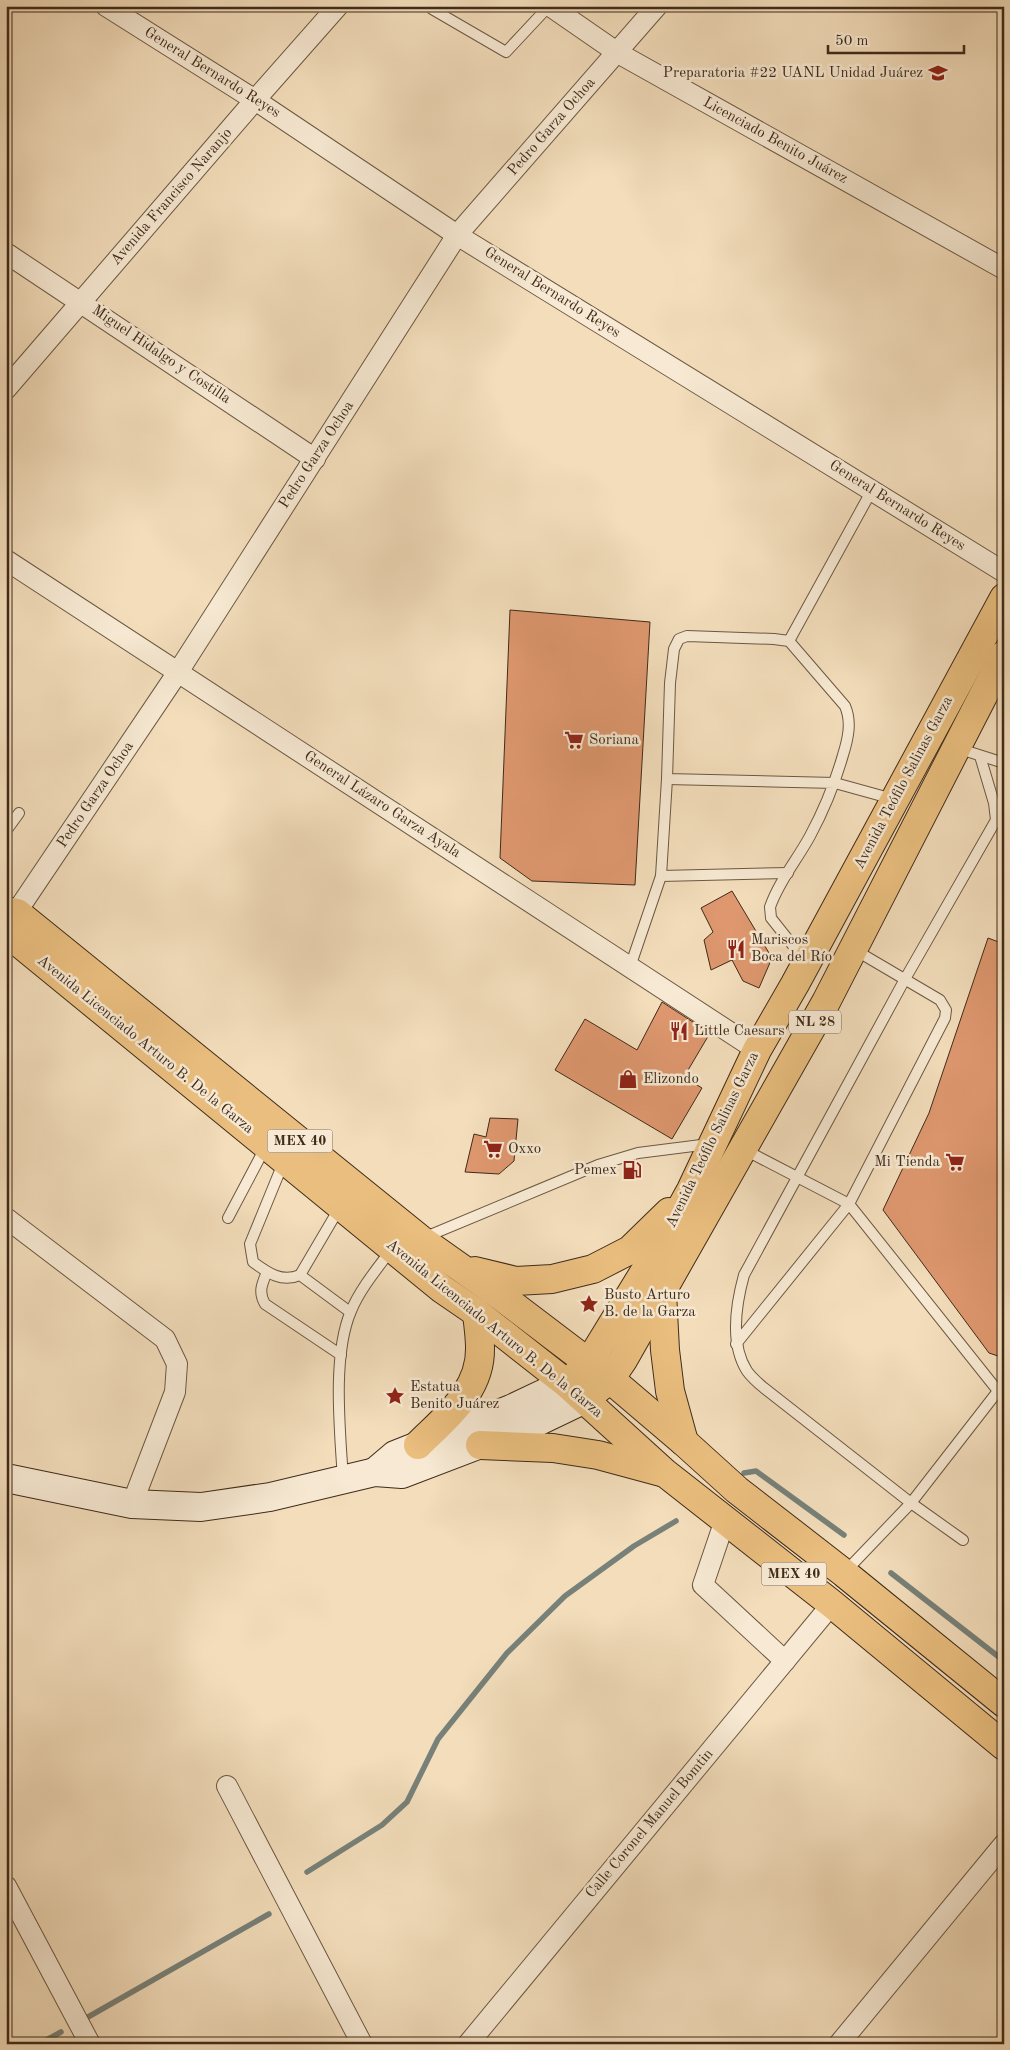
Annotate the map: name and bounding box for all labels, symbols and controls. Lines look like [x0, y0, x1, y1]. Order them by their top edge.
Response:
scale bar [828, 22, 964, 54]
street label: General Bernardo Reyes [141, 25, 283, 121]
text: 50 m [835, 34, 869, 49]
school or university icon: Preparatoria #22 UANL Unidad Juárez [927, 62, 949, 84]
place label: Preparatoria #22 UANL Unidad Juárez [663, 66, 923, 81]
street label: Pedro Garza Ochoa [505, 75, 599, 179]
street label: Licenciado Benito Juárez [700, 95, 850, 187]
street label: Avenida Francisco Naranjo [109, 126, 235, 268]
street label: General Bernardo Reyes [481, 245, 623, 341]
street label: Miguel Hidalgo y Costilla [89, 303, 234, 407]
street label: Pedro Garza Ochoa [277, 398, 358, 511]
street label: General Bernardo Reyes [826, 458, 968, 554]
street label: Avenida Teófilo Salinas Garza [852, 694, 956, 872]
supermarket icon: Soriana [563, 729, 585, 751]
place label: Soriana [589, 733, 639, 748]
street label: Pedro Garza Ochoa [55, 739, 137, 851]
street label: General Lázaro Garza Ayala [301, 749, 464, 862]
place label: Mariscos Boca del Río [751, 933, 832, 965]
restaurant icon: Mariscos Boca del Río [725, 938, 747, 960]
street label: Avenida Licenciado Arturo B. De la Garza [34, 953, 256, 1137]
road number: NL 28 [789, 1010, 841, 1034]
restaurant icon: Little Caesars [668, 1020, 690, 1042]
place label: Little Caesars [694, 1024, 785, 1039]
street label: Avenida Teófilo Salinas Garza [664, 1049, 762, 1230]
shop icon: Elizondo [617, 1068, 639, 1090]
place label: Elizondo [643, 1072, 699, 1087]
road number: MEX 40 [268, 1130, 332, 1152]
supermarket icon: Oxxo [482, 1138, 504, 1160]
place label: Oxxo [508, 1142, 541, 1157]
supermarket icon: Mi Tienda [944, 1151, 966, 1173]
place label: Mi Tienda [874, 1155, 941, 1170]
fuel station icon: Pemex [621, 1159, 643, 1181]
place label: Pemex [574, 1163, 617, 1178]
street label: Avenida Licenciado Arturo B. De la Garza [383, 1237, 605, 1421]
place label: Busto Arturo B. de la Garza [604, 1288, 696, 1320]
place icon: Busto Arturo B. de la Garza [578, 1293, 600, 1315]
place label: Estatua Benito Juárez [410, 1380, 499, 1412]
place icon: Estatua Benito Juárez [384, 1385, 406, 1407]
road number: MEX 40 [762, 1562, 826, 1586]
street label: Calle Coronel Manuel Bomtin [583, 1747, 717, 1901]

